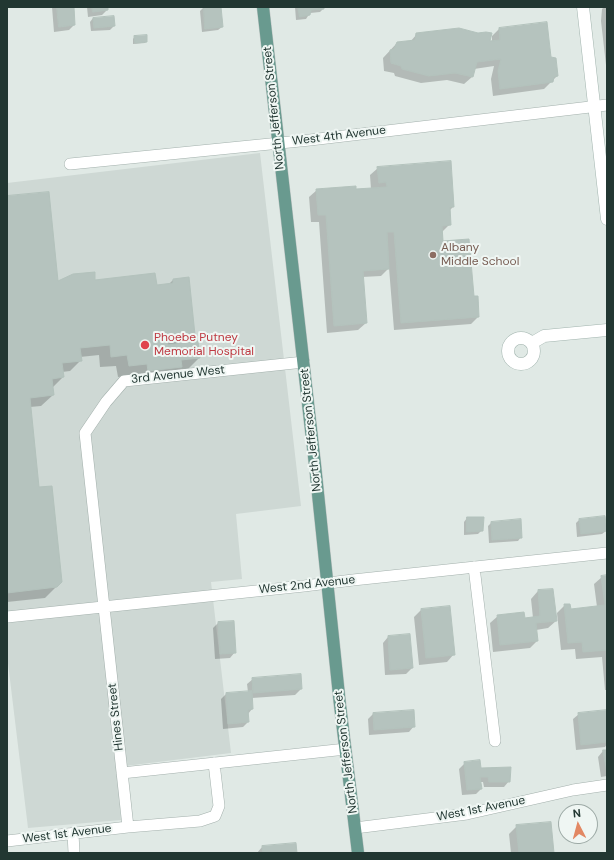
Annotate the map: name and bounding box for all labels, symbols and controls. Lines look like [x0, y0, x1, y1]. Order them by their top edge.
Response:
street label: North Jefferson Street [260, 46, 288, 170]
street label: West 4th Avenue [291, 123, 387, 149]
place label: Albany Middle School [441, 241, 519, 269]
marker: Albany Middle School [428, 250, 438, 260]
place label: Phoebe Putney Memorial Hospital [154, 331, 254, 359]
marker: Phoebe Putney Memorial Hospital [139, 339, 151, 351]
street label: 3rd Avenue West [130, 363, 226, 387]
street label: North Jefferson Street [297, 368, 325, 492]
street label: West 2nd Avenue [258, 573, 356, 597]
street label: Hines Street [105, 682, 127, 752]
street label: North Jefferson Street [331, 690, 361, 814]
street label: West 1st Avenue [436, 793, 526, 825]
north arrow [558, 804, 598, 844]
text: N [572, 806, 582, 820]
street label: West 1st Avenue [22, 821, 112, 847]

